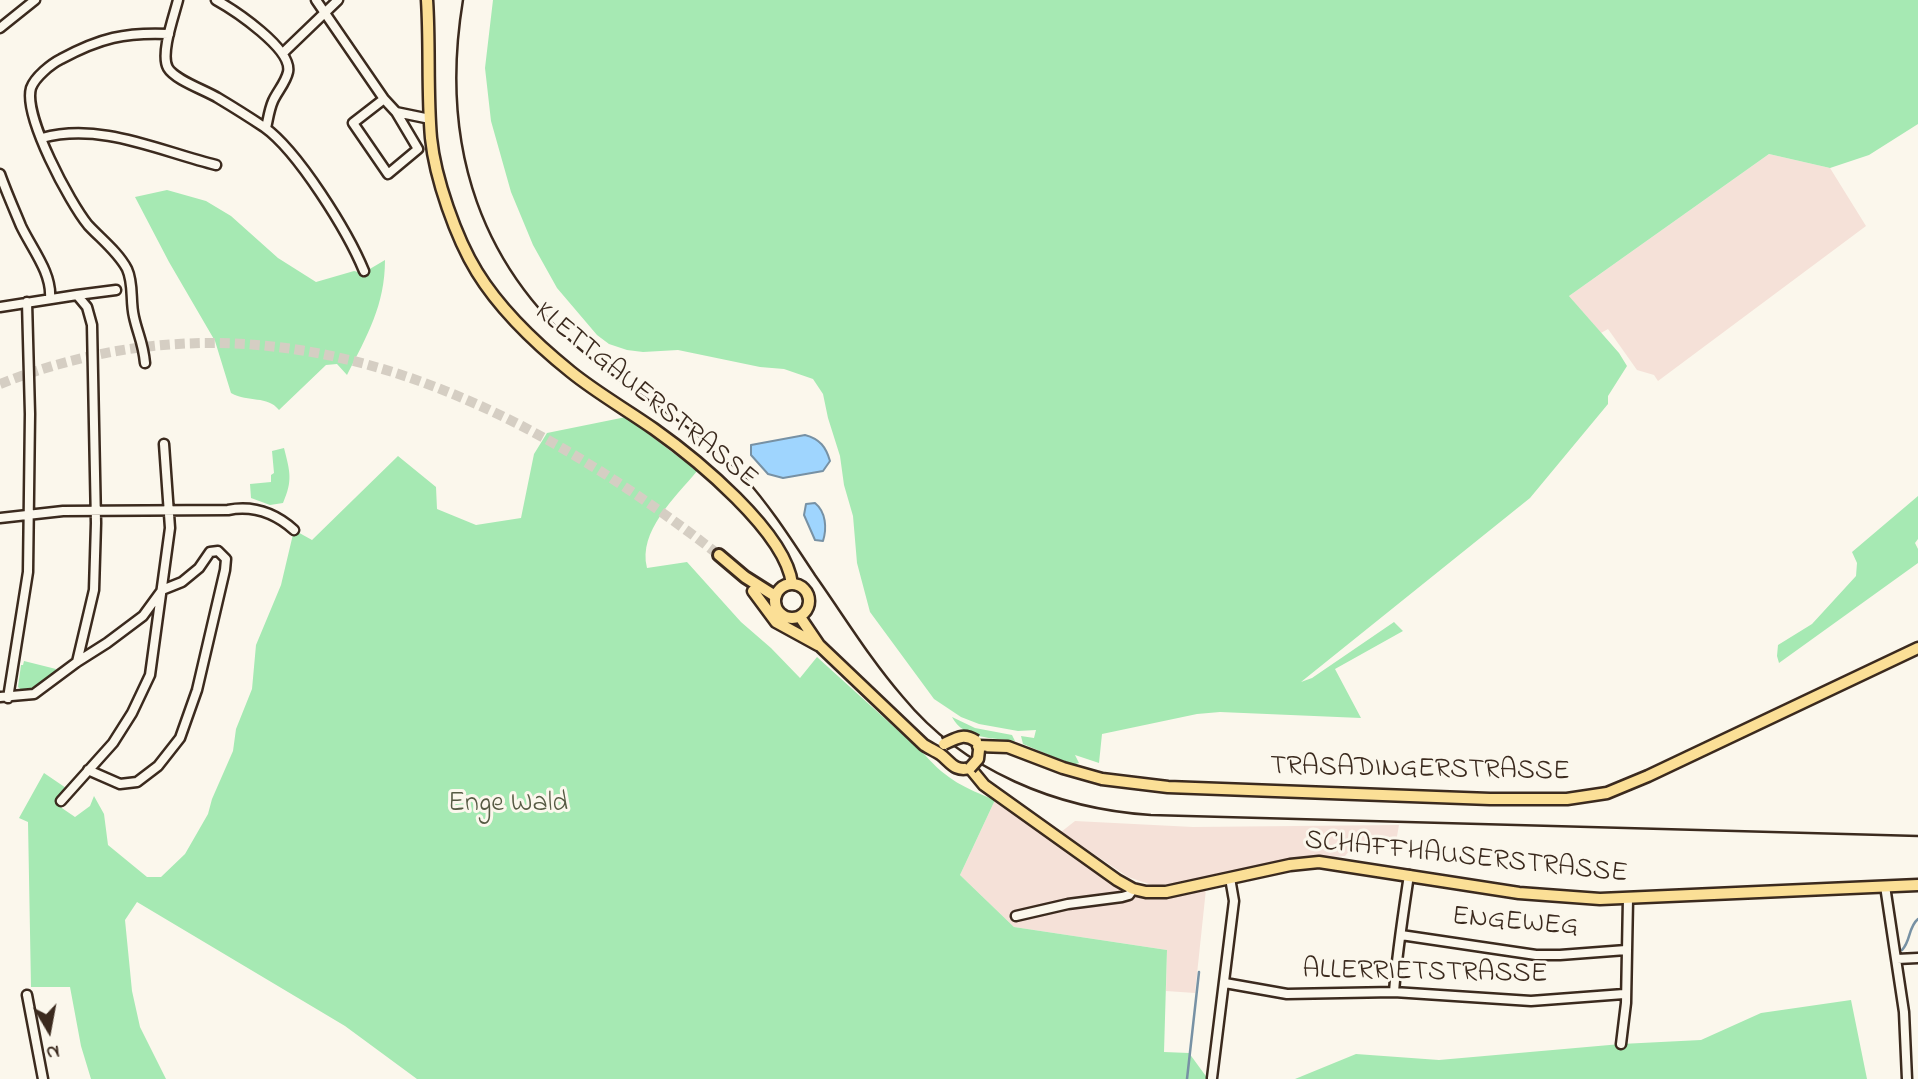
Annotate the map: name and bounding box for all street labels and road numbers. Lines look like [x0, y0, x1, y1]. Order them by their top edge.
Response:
street label: KLETTGAUERSTRASSE [527, 297, 763, 497]
street label: TRASADINGERSTRASSE [1270, 752, 1570, 790]
street label: SCHAFFHAUSERSTRASSE [1303, 825, 1629, 893]
street label: ENGEWEG [1450, 902, 1580, 946]
street label: ALLERRIETSTRASSE [1302, 955, 1548, 993]

